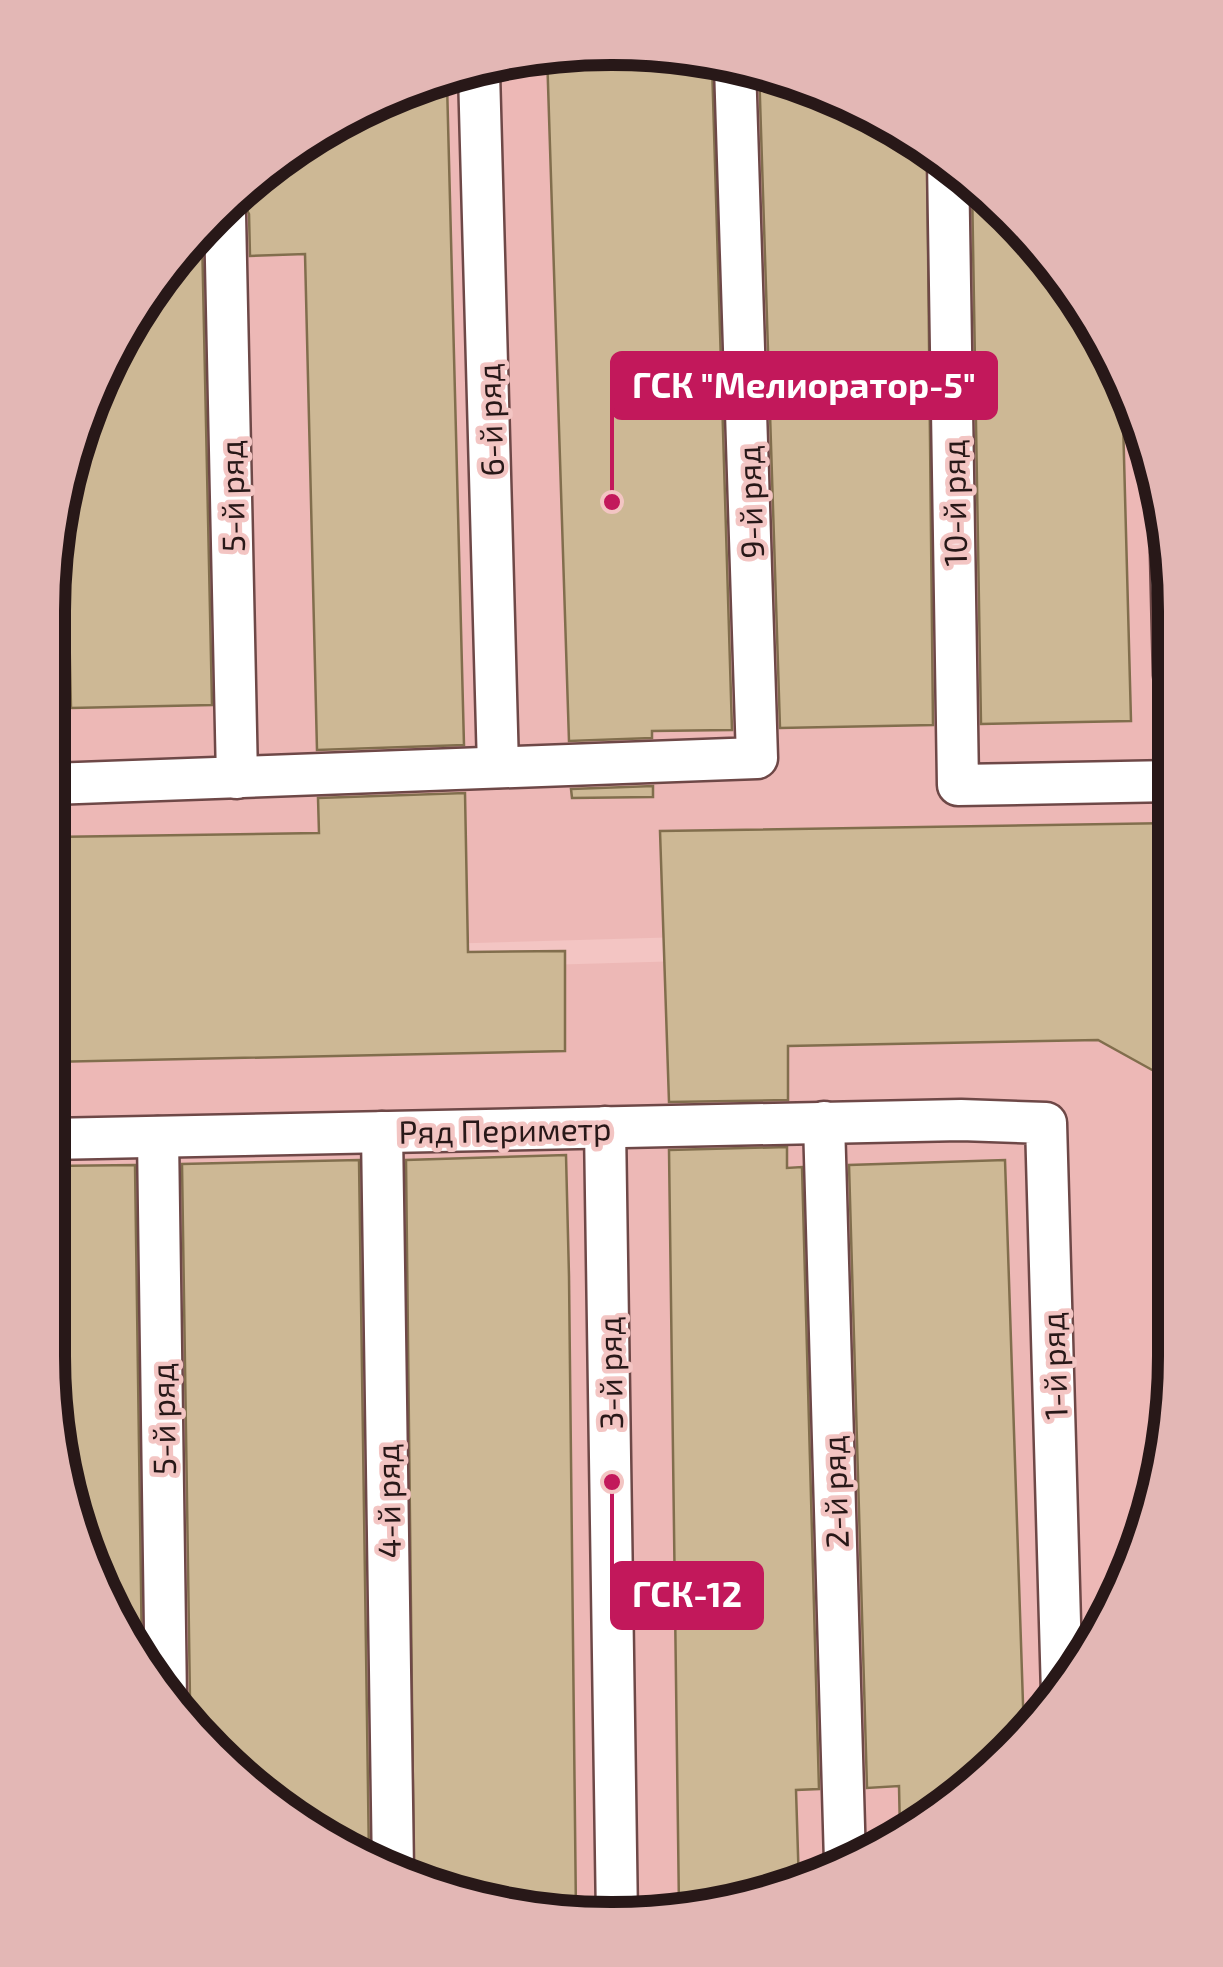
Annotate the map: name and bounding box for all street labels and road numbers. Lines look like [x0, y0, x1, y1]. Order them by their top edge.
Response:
street label: 6-й ряд [468, 363, 510, 477]
street label: 10-й ряд [933, 439, 973, 567]
street label: 5-й ряд [211, 440, 251, 552]
street label: 9-й ряд [728, 445, 770, 559]
street label: Ряд Периметр [398, 1108, 612, 1150]
street label: 1-й ряд [1032, 1311, 1074, 1421]
street label: 3-й ряд [589, 1316, 629, 1430]
street label: 5-й ряд [142, 1363, 182, 1475]
street label: 2-й ряд [813, 1435, 855, 1549]
street label: 4-й ряд [367, 1443, 407, 1559]

